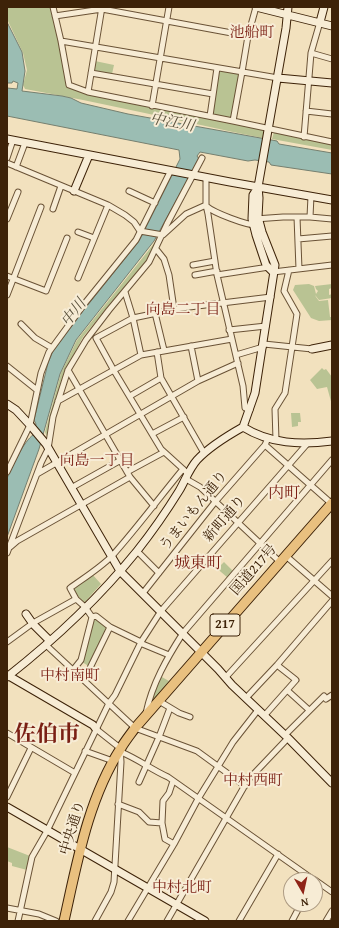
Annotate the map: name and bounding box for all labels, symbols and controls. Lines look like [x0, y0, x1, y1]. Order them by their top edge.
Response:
district label: 池船町 [230, 24, 274, 42]
water label: 中江川 [148, 110, 196, 136]
water label: 中川 [58, 296, 90, 330]
district label: 向島二丁目 [146, 301, 220, 319]
district label: 向島一丁目 [60, 452, 134, 470]
street label: うまいもん通り [157, 468, 231, 554]
district label: 内町 [268, 484, 300, 504]
street label: 新町通り [200, 492, 250, 546]
street label: 国道217号 [227, 541, 281, 599]
district label: 城東町 [174, 554, 222, 574]
road number: 217 [210, 614, 240, 636]
district label: 中村南町 [40, 667, 100, 685]
district label: 佐伯市 [14, 722, 80, 748]
district label: 中村西町 [223, 772, 283, 790]
street label: 中央通り [57, 799, 89, 857]
north arrow [283, 872, 323, 912]
district label: 中村北町 [152, 879, 212, 897]
text: N [300, 894, 310, 911]

